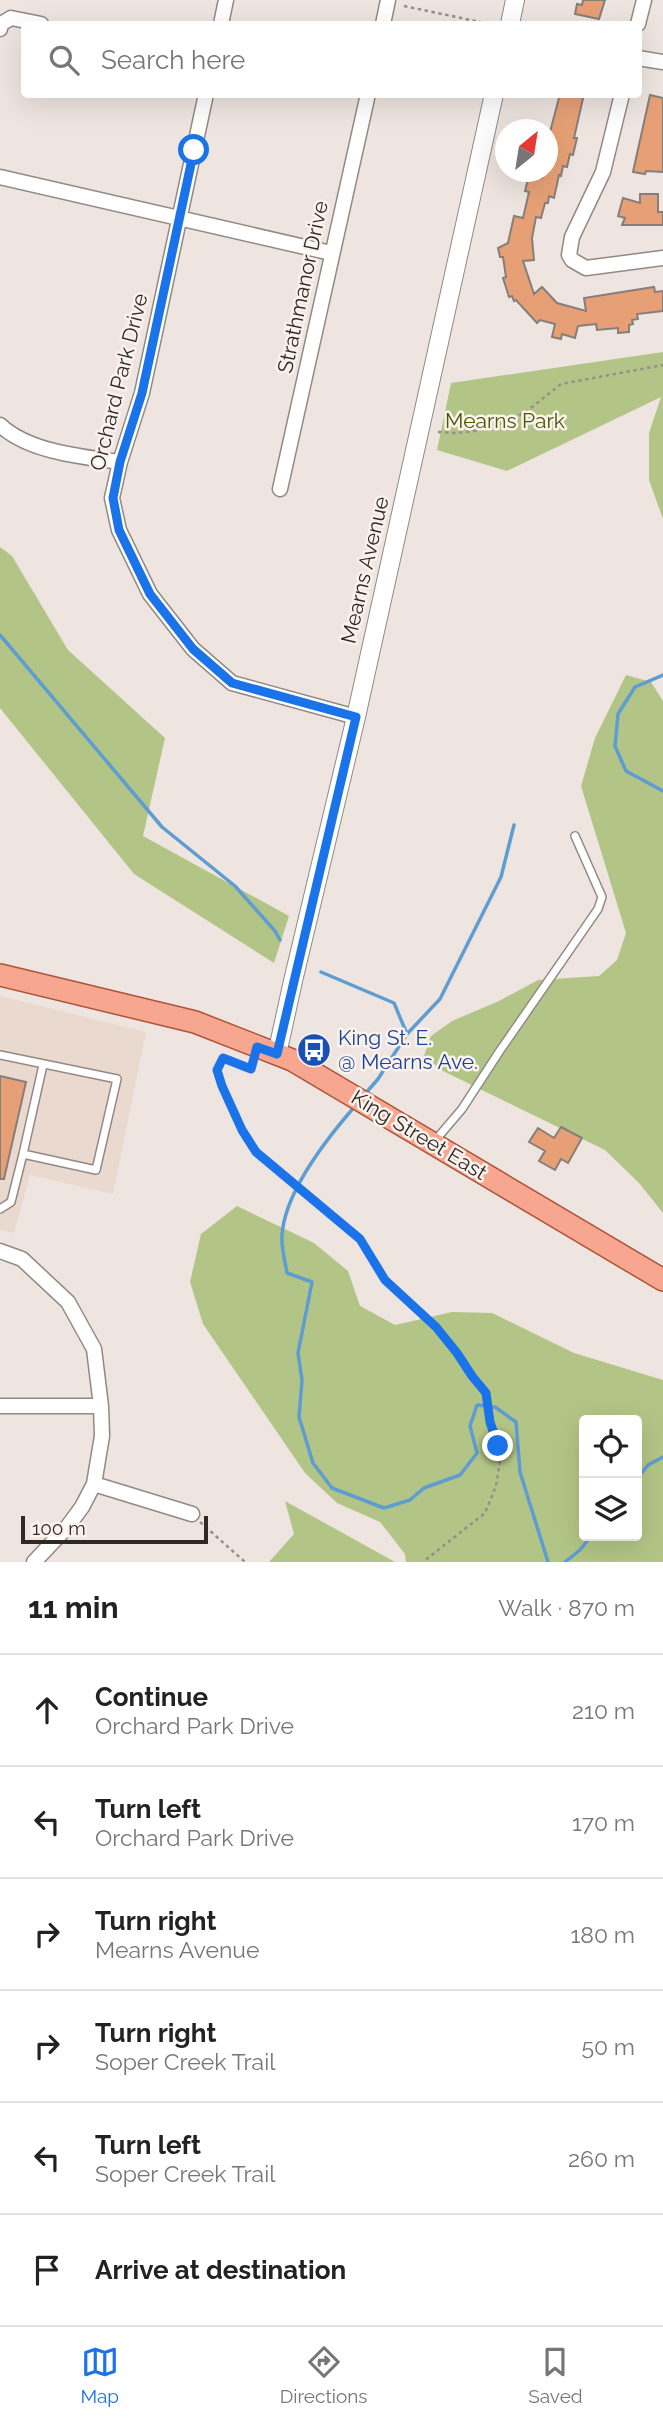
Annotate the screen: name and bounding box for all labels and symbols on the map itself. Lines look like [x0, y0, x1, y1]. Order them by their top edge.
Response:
north arrow [495, 119, 558, 182]
route start [178, 134, 209, 165]
street label: Strathmanor Drive [272, 199, 333, 375]
street label: Orchard Park Drive [84, 291, 153, 473]
park label: Mearns Park [445, 408, 565, 433]
street label: Mearns Avenue [335, 494, 394, 646]
place label: King St. E. @ Mearns Ave. [338, 1025, 478, 1074]
bus stop icon: King St. E. @ Mearns Ave. [295, 1031, 333, 1069]
street label: King Street East [347, 1084, 492, 1185]
route end [482, 1430, 513, 1461]
scale bar [21, 1513, 208, 1545]

